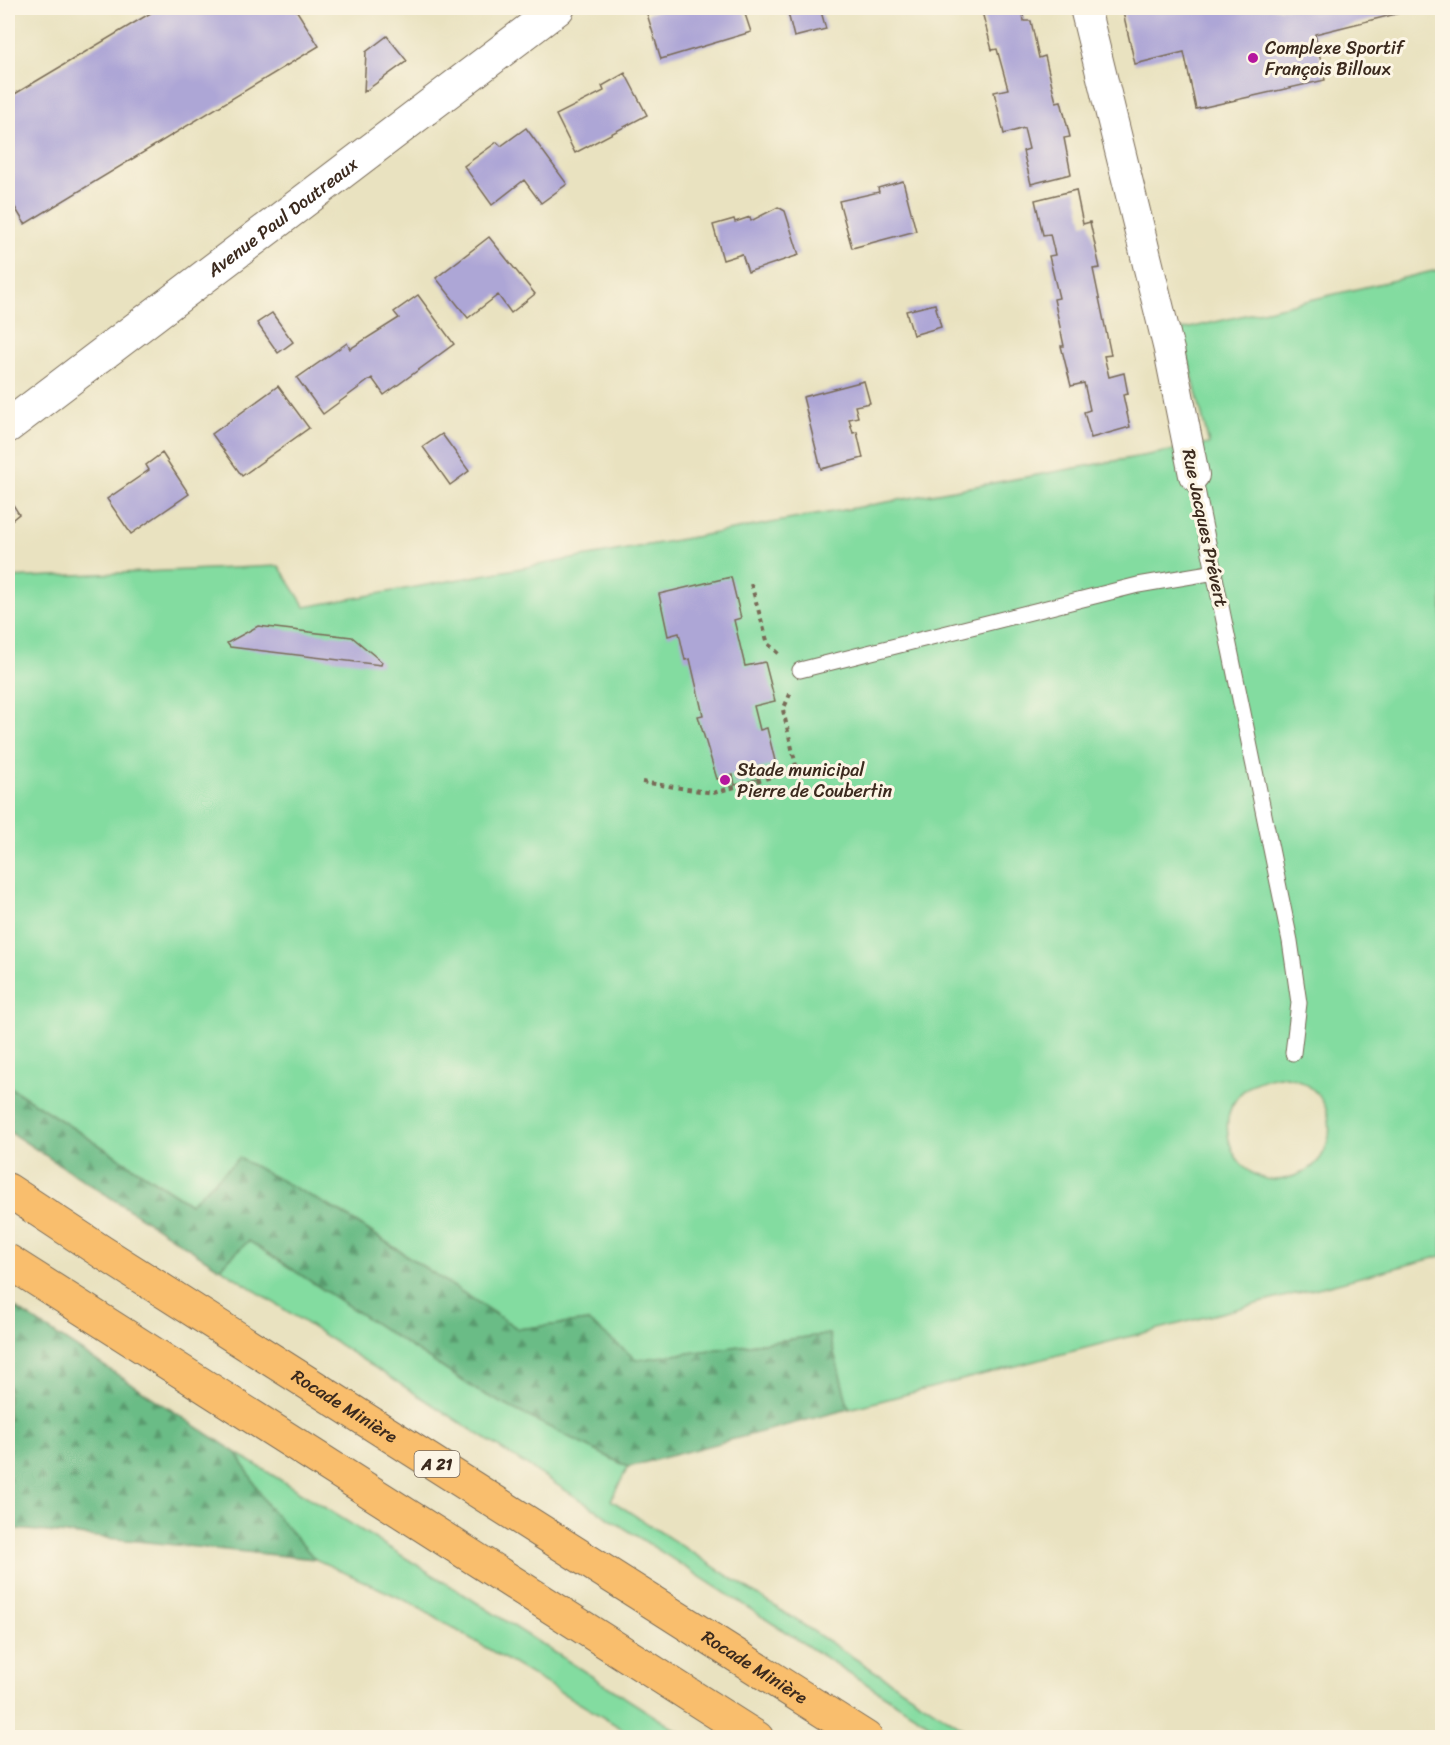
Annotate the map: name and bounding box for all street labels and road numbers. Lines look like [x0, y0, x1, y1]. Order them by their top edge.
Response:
street label: Avenue Paul Doutreaux [199, 149, 366, 286]
street label: Rue Jacques Prévert [1173, 446, 1237, 610]
street label: Rocade Minière [285, 1360, 404, 1452]
road number: A 21 [414, 1451, 460, 1477]
street label: Rocade Minière [695, 1621, 814, 1713]

